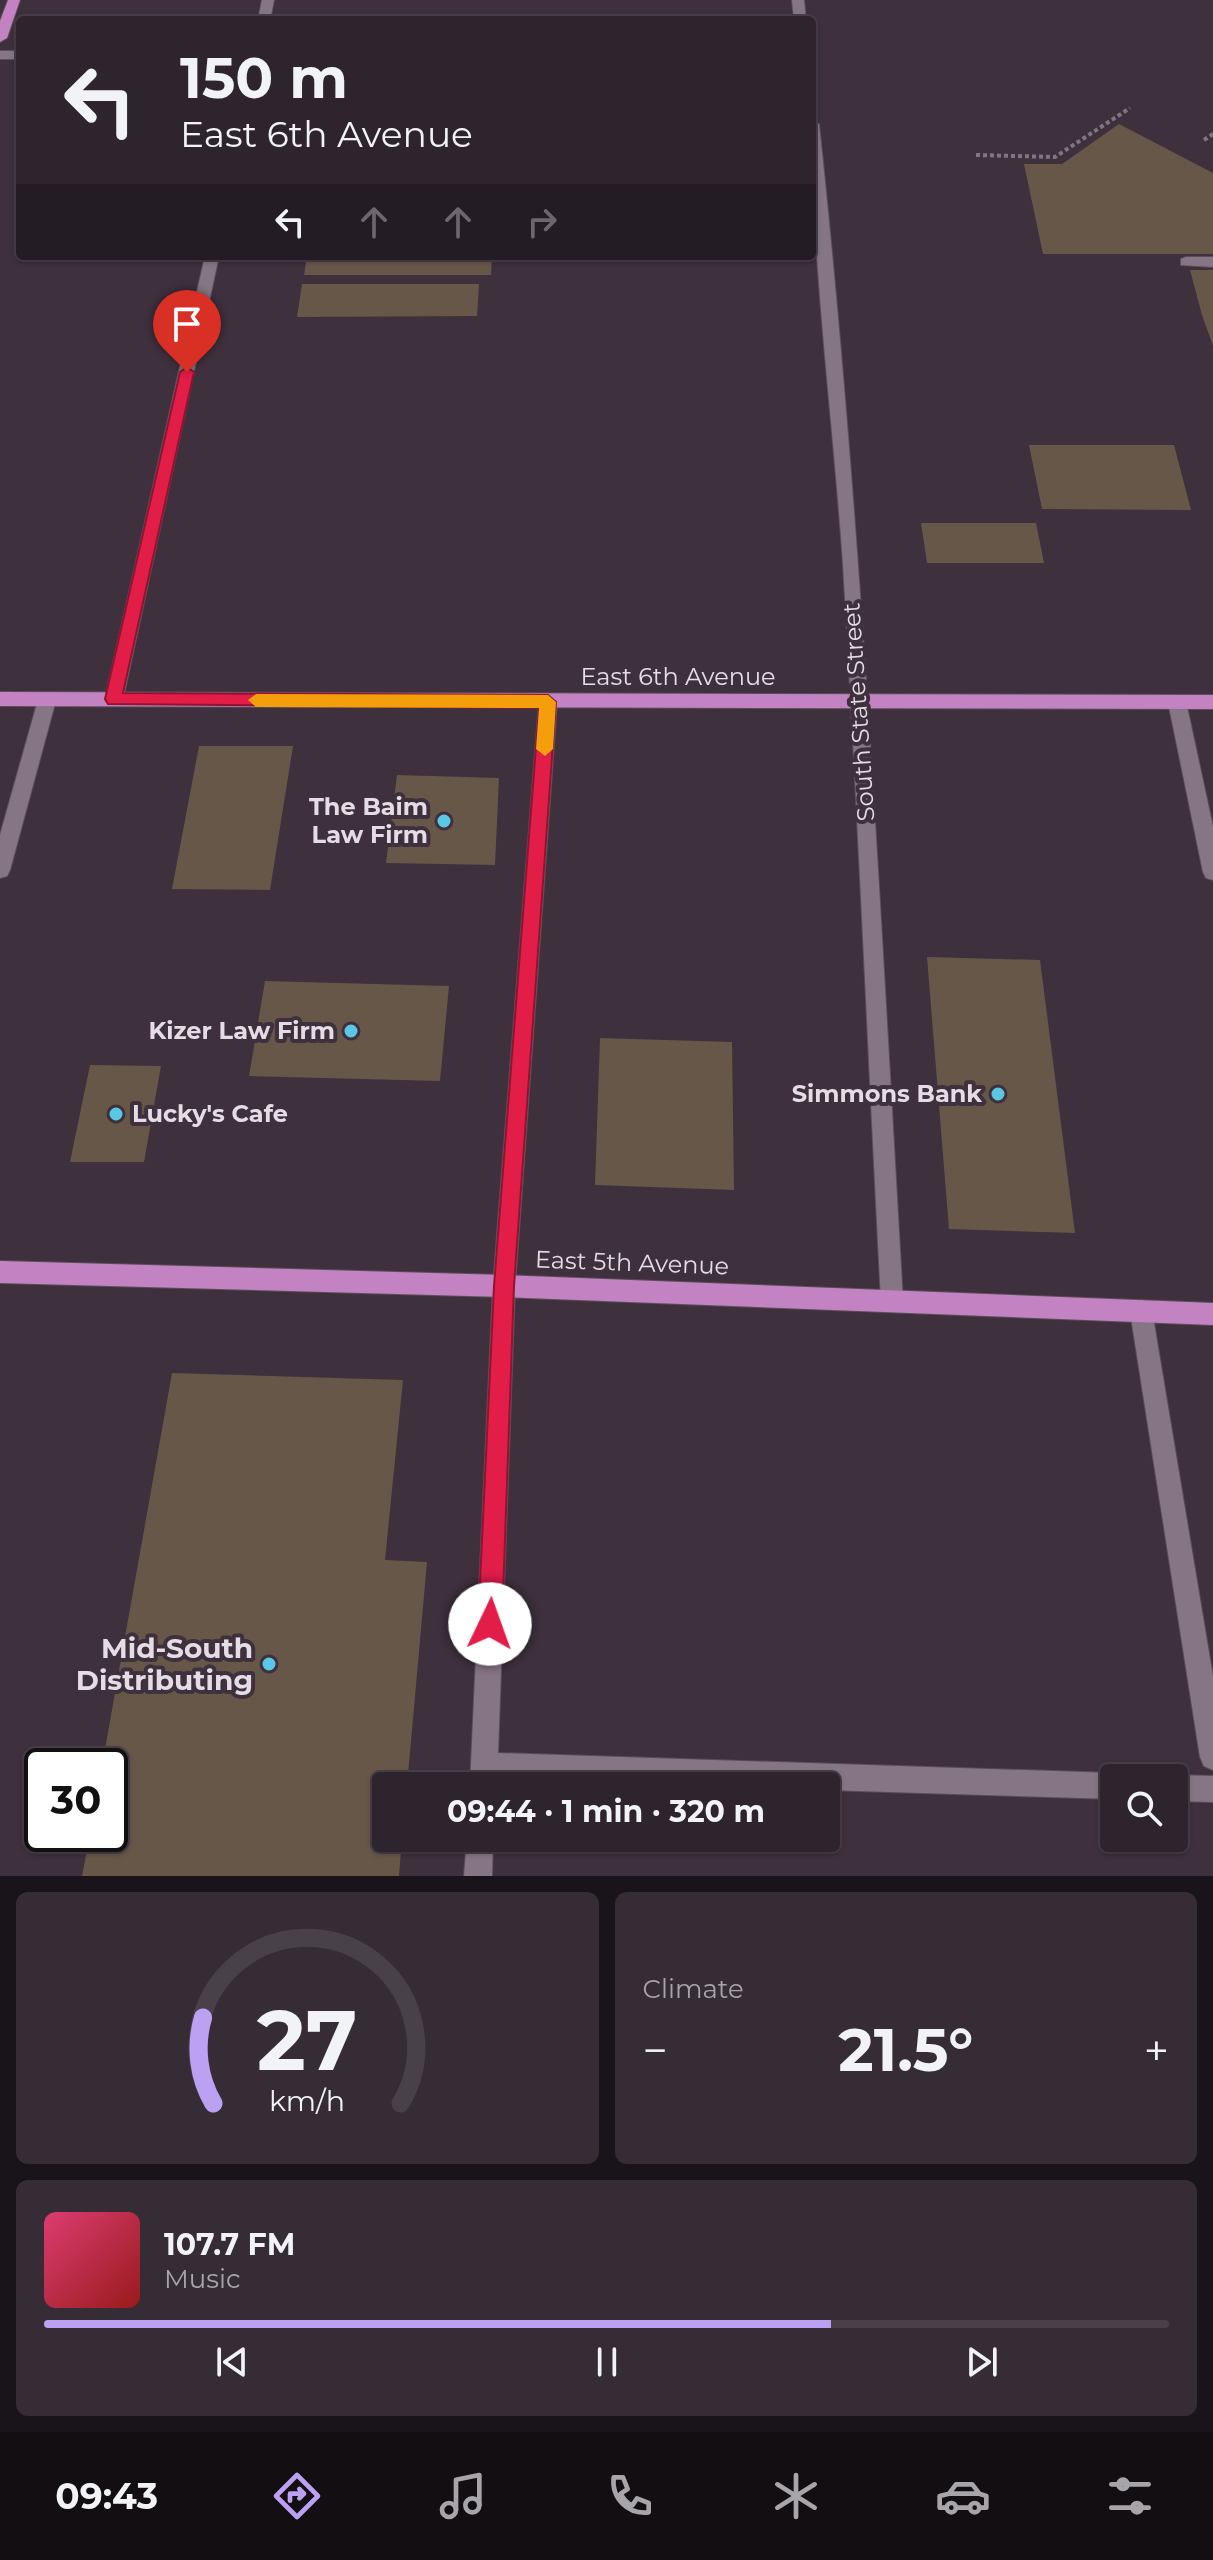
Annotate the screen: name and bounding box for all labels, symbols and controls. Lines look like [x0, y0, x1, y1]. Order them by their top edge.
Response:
text: 150 m [180, 44, 348, 112]
icon: left [48, 48, 152, 152]
text: East 6th Avenue [180, 112, 473, 156]
icon: left [268, 200, 312, 244]
icon: ahead [352, 200, 396, 244]
icon: ahead [436, 200, 480, 244]
icon: right [520, 200, 564, 244]
pin [153, 290, 221, 372]
icon: arrive [165, 302, 209, 346]
street label: South State Street [836, 602, 881, 822]
street label: East 6th Avenue [580, 662, 776, 691]
place label: The Baim Law Firm [309, 792, 428, 849]
marker: The Baim Law Firm [435, 812, 453, 830]
place label: Kizer Law Firm [148, 1016, 335, 1045]
marker: Kizer Law Firm [342, 1022, 360, 1040]
place label: Simmons Bank [792, 1079, 982, 1108]
marker: Simmons Bank [989, 1085, 1007, 1103]
place label: Lucky's Cafe [132, 1099, 288, 1128]
marker: Lucky's Cafe [107, 1105, 125, 1123]
street label: East 5th Avenue [534, 1245, 730, 1280]
position arrow [448, 1582, 532, 1666]
place label: Mid-South Distributing [76, 1631, 253, 1697]
marker: Mid-South Distributing [260, 1655, 278, 1673]
speed limit sign: 30 [24, 1748, 128, 1852]
map controls [1100, 1764, 1188, 1852]
button: search [1100, 1764, 1188, 1852]
text: 09:44 · 1 min · 320 m [447, 1793, 765, 1830]
text: Climate [643, 1973, 744, 2005]
text: 27 [257, 1989, 358, 2091]
text: 21.5° [838, 2013, 973, 2086]
text: − [643, 2023, 668, 2077]
text: + [1144, 2023, 1169, 2077]
text: km/h [269, 2083, 345, 2118]
text: 107.7 FM [164, 2226, 295, 2263]
text: Music [164, 2263, 241, 2295]
icon: previous [210, 2340, 254, 2384]
icon: pause [585, 2340, 629, 2384]
icon: next [960, 2340, 1004, 2384]
icon: directions [269, 2468, 325, 2524]
icon: music [435, 2468, 491, 2524]
icon: phone [602, 2468, 658, 2524]
icon: climate [768, 2468, 824, 2524]
icon: car [935, 2468, 991, 2524]
icon: filters [1102, 2468, 1158, 2524]
text: 09:43 [55, 2474, 158, 2518]

